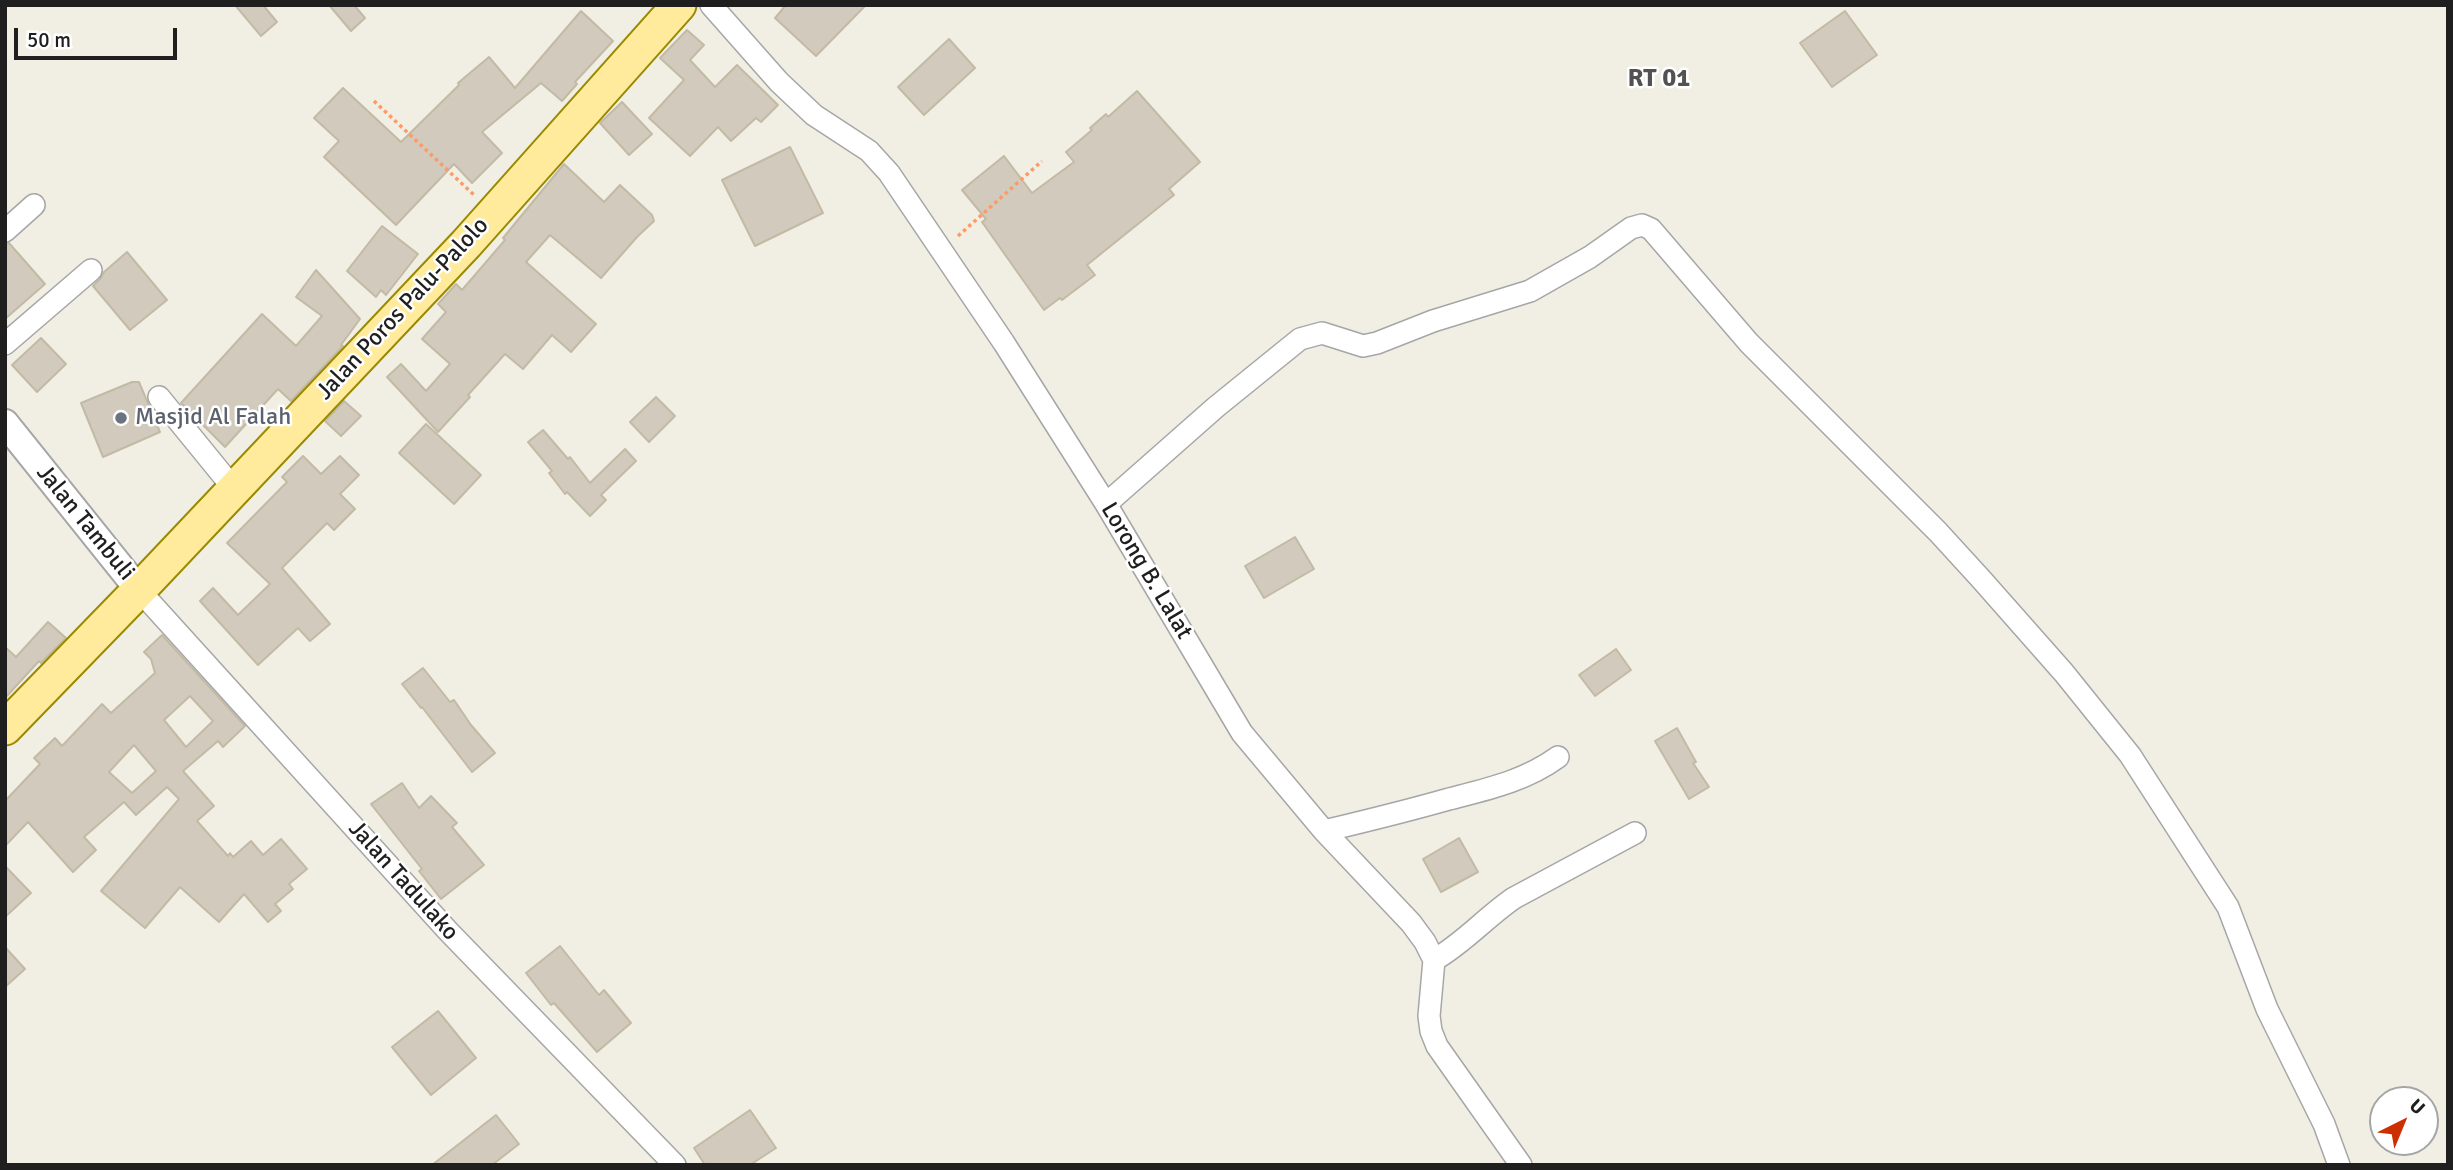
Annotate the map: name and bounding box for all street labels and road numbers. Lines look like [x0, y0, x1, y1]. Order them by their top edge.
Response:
street label: Jalan Poros Palu-Palolo [311, 212, 495, 406]
street label: Jalan Tambuli [30, 459, 140, 587]
street label: Lorong B. Lalat [1094, 497, 1198, 645]
street label: Jalan Tadulako [342, 815, 464, 947]

